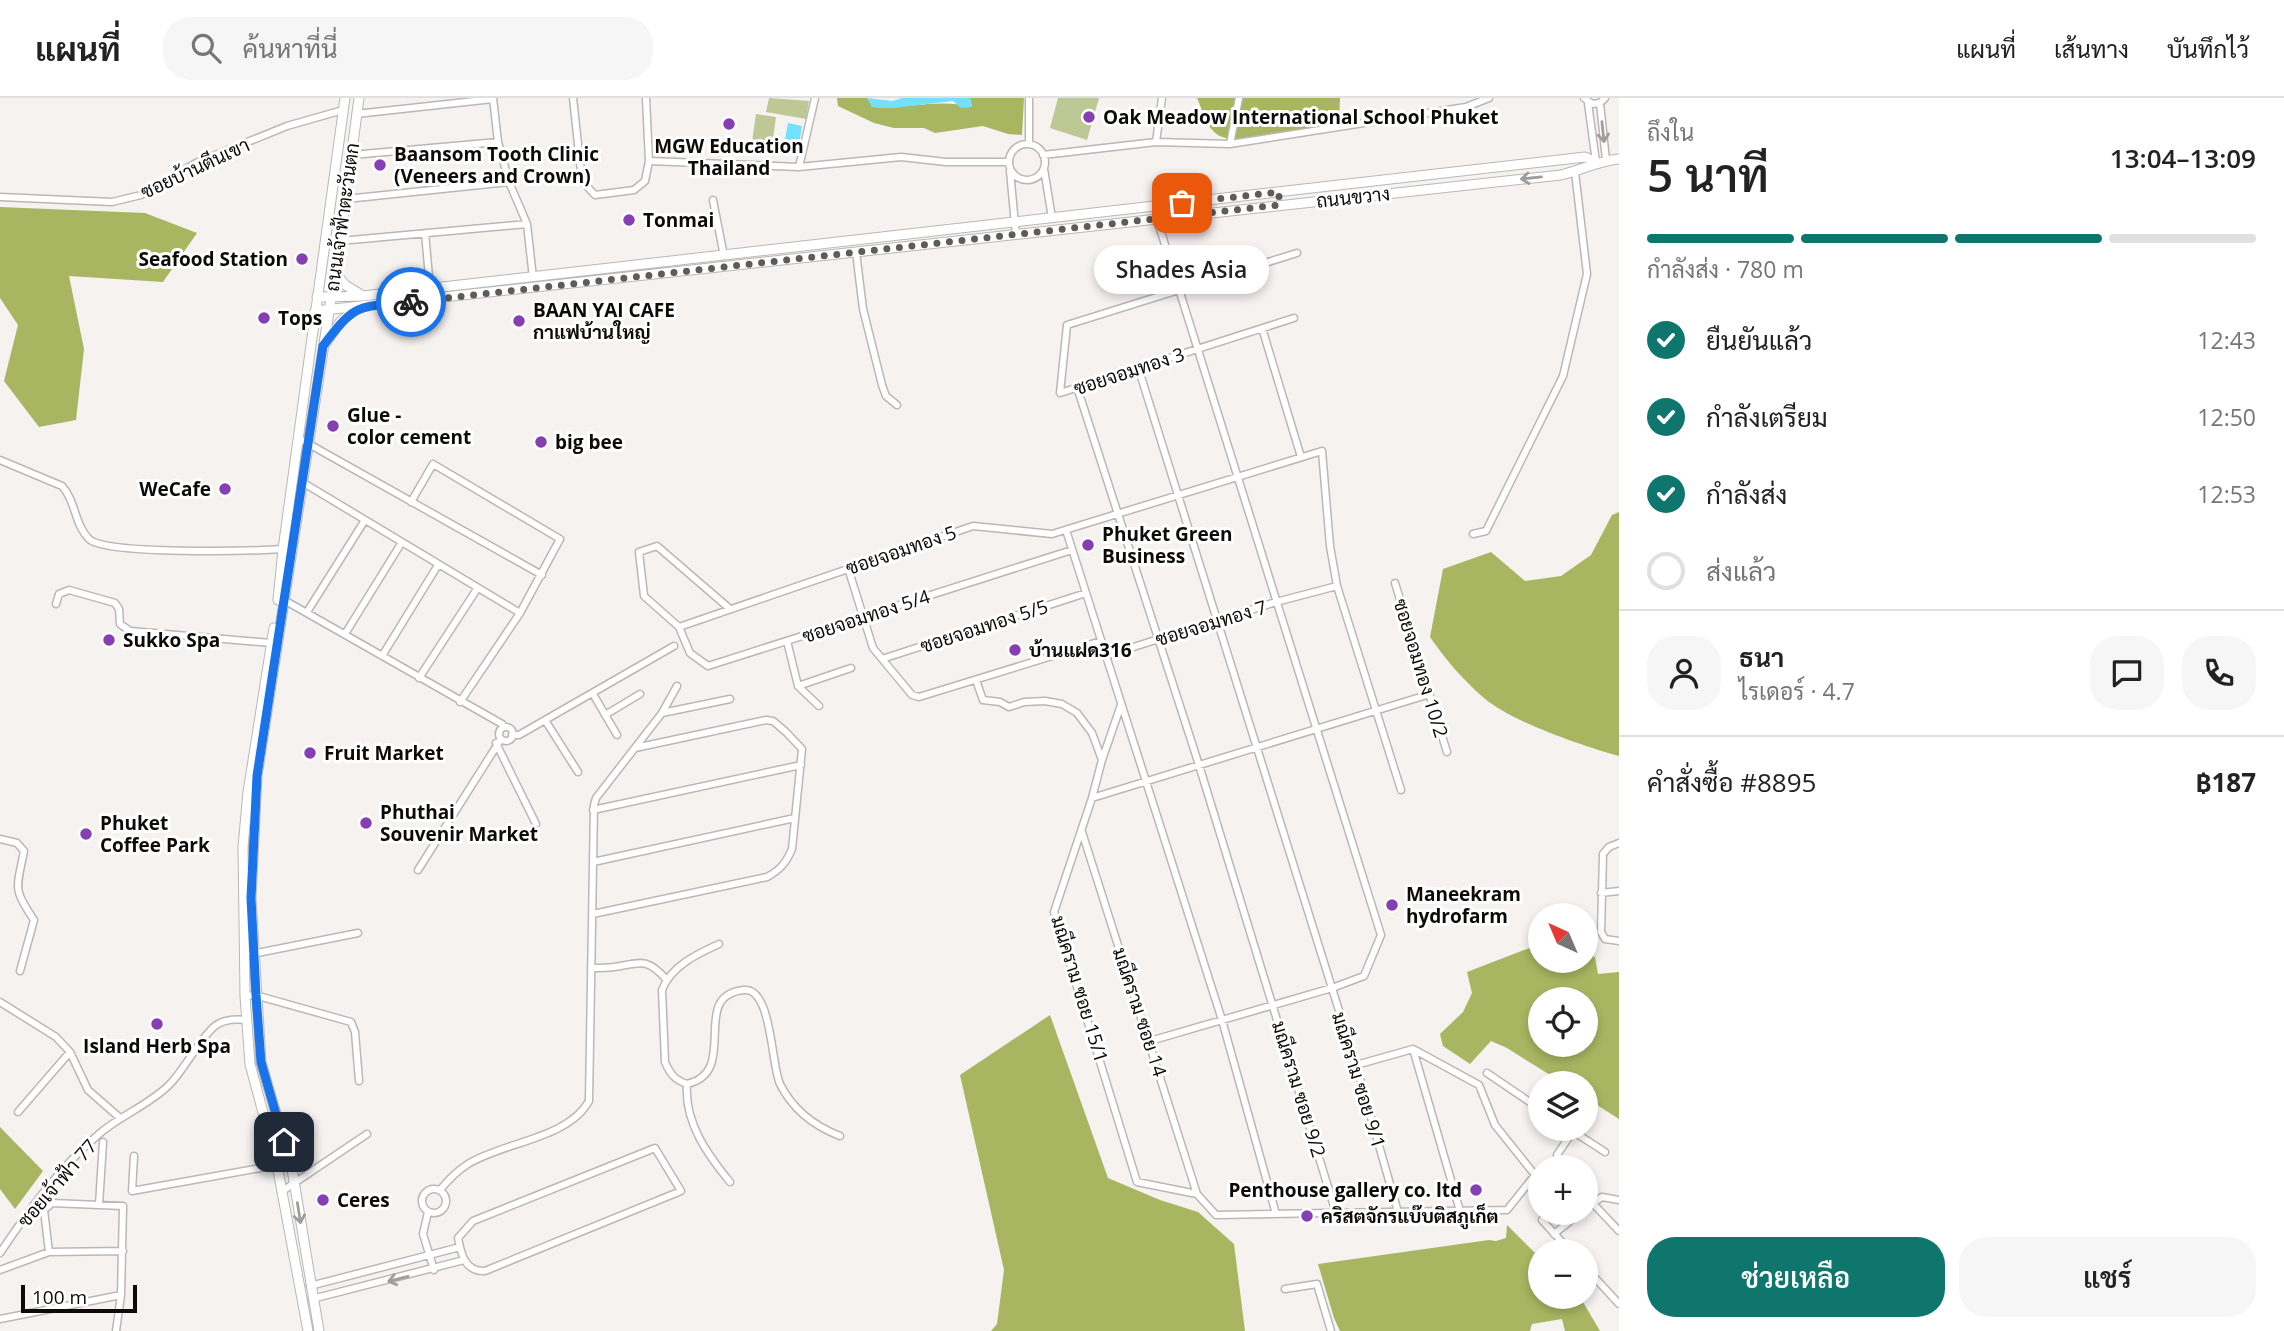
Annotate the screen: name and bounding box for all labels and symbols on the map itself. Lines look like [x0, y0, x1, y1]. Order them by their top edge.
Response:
place label: Oak Meadow International School Phuket [1103, 104, 1498, 130]
marker: Oak Meadow International School Phuket [1081, 109, 1097, 125]
marker: MGW Education Thailand [721, 116, 737, 132]
one-way arrow [1597, 120, 1610, 142]
street label: ซอยบ้านตีนเขา [136, 131, 254, 205]
place label: MGW Education Thailand [654, 133, 804, 181]
street label: ถนนเจ้าฟ้าตะวันตก [319, 141, 365, 293]
place label: Baansom Tooth Clinic (Veneers and Crown) [394, 141, 599, 189]
marker: Baansom Tooth Clinic (Veneers and Crown) [372, 157, 388, 173]
one-way arrow [1520, 172, 1543, 185]
pin [1152, 173, 1212, 233]
street label: ถนนขวาง [1315, 180, 1391, 214]
place label: Tonmai [643, 207, 714, 233]
marker: Tonmai [621, 212, 637, 228]
callout: Shades Asia [1094, 245, 1270, 294]
place label: Seafood Station [139, 246, 288, 272]
marker: Seafood Station [294, 251, 310, 267]
courier [376, 267, 446, 337]
place label: BAAN YAI CAFE กาแฟบ้านใหญ่ [533, 297, 675, 345]
place label: Tops [278, 305, 322, 331]
marker: Tops [256, 310, 272, 326]
marker: BAAN YAI CAFE กาแฟบ้านใหญ่ [511, 313, 527, 329]
street label: ซอยจอมทอง 3 [1070, 341, 1188, 401]
place label: Glue - color cement [347, 402, 471, 450]
marker: Glue - color cement [325, 418, 341, 434]
place label: big bee [555, 429, 623, 455]
marker: big bee [533, 434, 549, 450]
place label: WeCafe [139, 476, 211, 502]
marker: WeCafe [217, 481, 233, 497]
street label: ซอยจอมทอง 5 [842, 519, 960, 581]
place label: Phuket Green Business [1102, 521, 1232, 569]
marker: Phuket Green Business [1080, 537, 1096, 553]
street label: ซอยจอมทอง 5/4 [799, 583, 933, 649]
street label: ซอยจอมทอง 5/5 [917, 593, 1051, 659]
street label: ซอยจอมทอง 7 [1152, 594, 1270, 652]
street label: ซอยจอมทอง 10/2 [1388, 595, 1454, 741]
place label: Sukko Spa [123, 627, 220, 653]
marker: Sukko Spa [101, 632, 117, 648]
place label: บ้านแฝด316 [1029, 637, 1132, 663]
marker: บ้านแฝด316 [1007, 642, 1023, 658]
place label: Fruit Market [324, 740, 444, 766]
marker: Fruit Market [302, 745, 318, 761]
place label: Phuthai Souvenir Market [380, 799, 538, 847]
place label: Phuket Coffee Park [100, 810, 210, 858]
marker: Phuthai Souvenir Market [358, 815, 374, 831]
marker: Phuket Coffee Park [78, 826, 94, 842]
place label: Maneekram hydrofarm [1406, 881, 1521, 929]
marker: Maneekram hydrofarm [1384, 897, 1400, 913]
north arrow [1528, 903, 1598, 973]
street label: มณีคราม ซอย 15/1 [1045, 912, 1115, 1066]
street label: มณีคราม ซอย 14 [1107, 944, 1173, 1080]
street label: มณีคราม ซอย 9/1 [1326, 1009, 1392, 1151]
marker: Island Herb Spa [149, 1016, 165, 1032]
street label: มณีคราม ซอย 9/2 [1266, 1018, 1332, 1160]
place label: Island Herb Spa [83, 1033, 231, 1059]
pin [254, 1112, 314, 1172]
street label: ซอยเจ้าฟ้า 77 [11, 1133, 103, 1233]
place label: Penthouse gallery co. ltd [1228, 1177, 1462, 1203]
marker: Penthouse gallery co. ltd [1468, 1182, 1484, 1198]
place label: Ceres [337, 1187, 390, 1213]
marker: Ceres [315, 1192, 331, 1208]
one-way arrow [293, 1201, 306, 1224]
place label: คริสตจักรแบ๊บติสภูเก็ต [1321, 1203, 1499, 1230]
marker: คริสตจักรแบ๊บติสภูเก็ต [1299, 1208, 1315, 1224]
one-way arrow [387, 1272, 410, 1286]
scale bar [21, 1282, 136, 1314]

